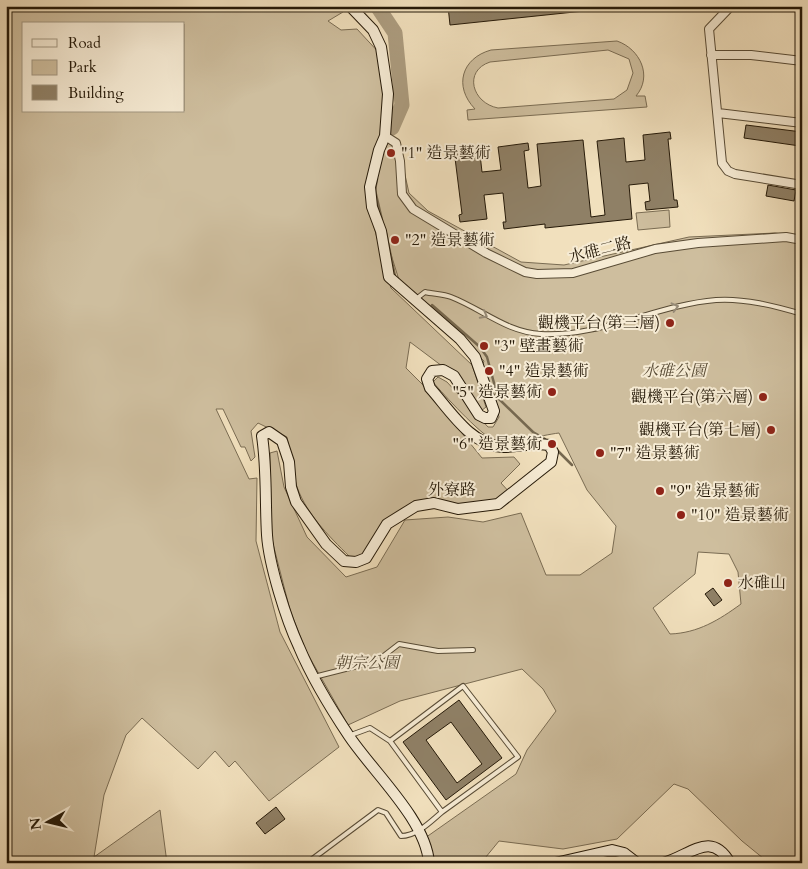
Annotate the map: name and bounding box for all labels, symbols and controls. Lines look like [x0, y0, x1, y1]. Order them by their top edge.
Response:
legend [22, 22, 185, 112]
text: Road [68, 33, 101, 53]
text: Park [68, 57, 97, 77]
text: Building [68, 83, 124, 103]
place label: "1" 造景藝術 [401, 142, 491, 164]
marker: "1" 造景藝術 [385, 147, 397, 159]
place label: "2" 造景藝術 [405, 229, 495, 251]
street label: 水碓二路 [566, 232, 634, 268]
marker: "2" 造景藝術 [389, 234, 401, 246]
one-way arrow [670, 303, 678, 313]
one-way arrow [479, 309, 488, 319]
place label: 觀機平台(第三層) [538, 312, 660, 334]
marker: 觀機平台(第三層) [664, 317, 676, 329]
place label: "3" 壁畫藝術 [494, 335, 584, 357]
marker: "3" 壁畫藝術 [478, 340, 490, 352]
place label: "4" 造景藝術 [499, 360, 589, 382]
park label: 水碓公園 [642, 360, 709, 382]
marker: "4" 造景藝術 [483, 365, 495, 377]
place label: "5" 造景藝術 [452, 381, 542, 403]
marker: "5" 造景藝術 [546, 386, 558, 398]
place label: 觀機平台(第六層) [631, 386, 753, 408]
marker: 觀機平台(第六層) [757, 391, 769, 403]
place label: 觀機平台(第七層) [639, 419, 761, 441]
marker: 觀機平台(第七層) [765, 424, 777, 436]
place label: "6" 造景藝術 [452, 433, 542, 455]
marker: "6" 造景藝術 [546, 438, 558, 450]
place label: "7" 造景藝術 [610, 442, 700, 464]
marker: "7" 造景藝術 [594, 447, 606, 459]
street label: 外寮路 [428, 479, 476, 501]
place label: "9" 造景藝術 [670, 480, 760, 502]
marker: "9" 造景藝術 [654, 485, 666, 497]
place label: "10" 造景藝術 [691, 504, 789, 526]
marker: "10" 造景藝術 [675, 509, 687, 521]
place label: 水碓山 [738, 572, 786, 594]
marker: 水碓山 [722, 577, 734, 589]
park label: 朝宗公園 [335, 652, 402, 674]
north arrow [22, 796, 72, 846]
text: N [25, 816, 46, 831]

